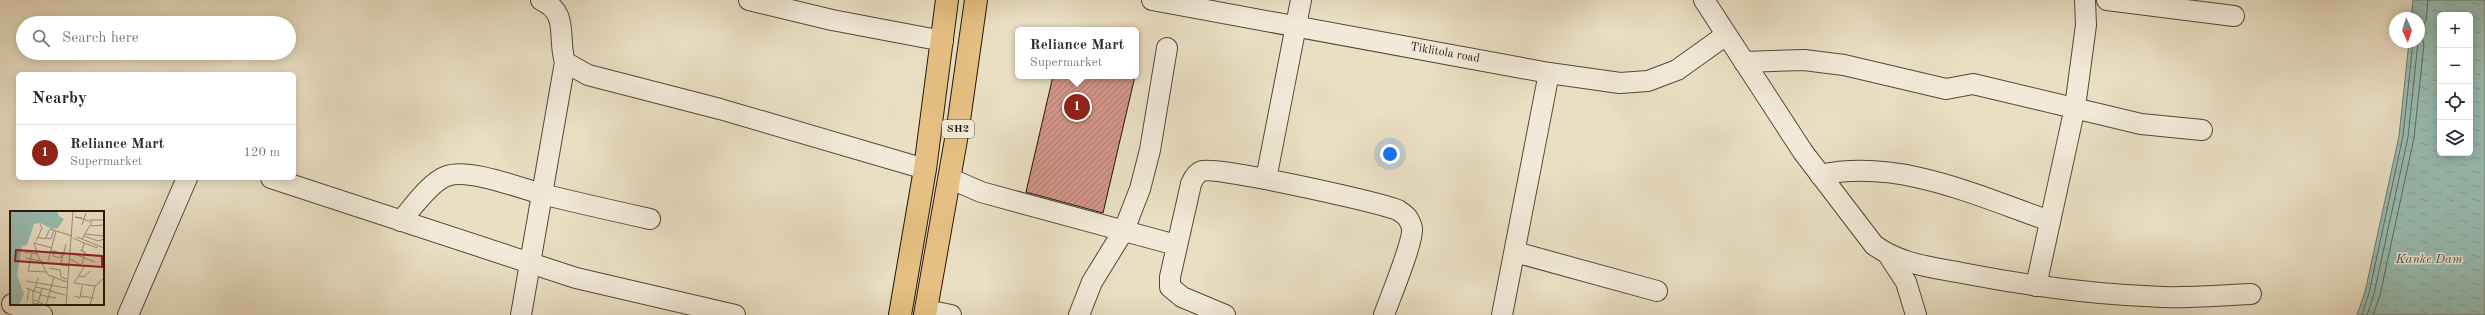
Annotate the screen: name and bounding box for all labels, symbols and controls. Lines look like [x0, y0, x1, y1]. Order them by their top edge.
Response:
north arrow [2389, 12, 2425, 48]
map controls [2437, 12, 2473, 156]
button: + [2437, 12, 2473, 48]
search box [16, 16, 296, 60]
icon: search [30, 27, 52, 49]
popup [1015, 27, 1139, 79]
text: Search here [62, 31, 139, 46]
text: Reliance Mart [1030, 38, 1124, 53]
street label: Tiklitola road [1409, 41, 1481, 65]
button: − [2437, 48, 2473, 84]
text: Supermarket [1030, 56, 1102, 69]
button: locate [2437, 84, 2473, 120]
text: Nearby [32, 90, 87, 107]
pin: 1 [1064, 92, 1090, 122]
road number: SH2 [942, 120, 974, 138]
button: layers [2437, 120, 2473, 156]
text: Reliance Mart [70, 137, 164, 152]
your location [1380, 144, 1400, 164]
text: 1 [41, 146, 49, 159]
text: 120 m [243, 146, 280, 159]
text: Supermarket [70, 155, 142, 168]
inset map [10, 211, 104, 305]
water label: Kanke Dam [2395, 253, 2463, 266]

